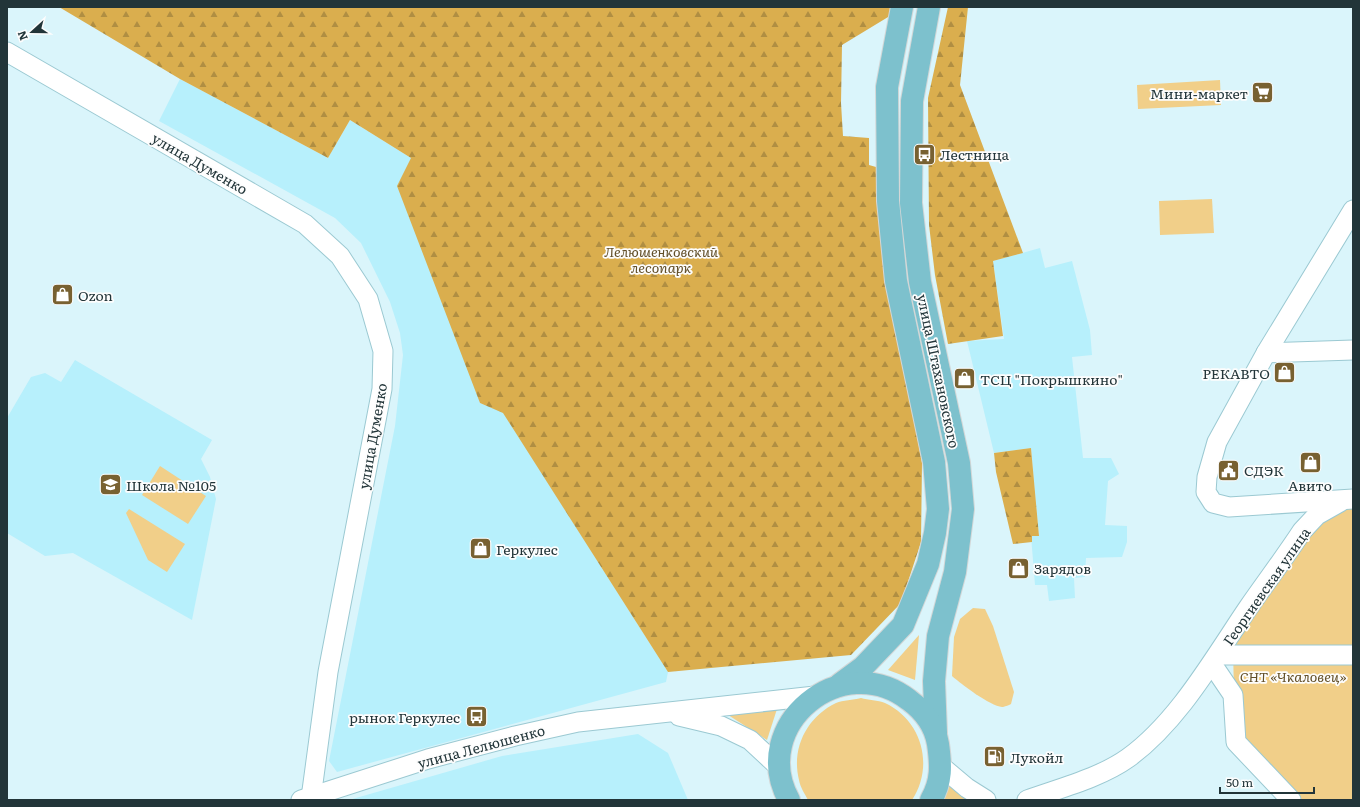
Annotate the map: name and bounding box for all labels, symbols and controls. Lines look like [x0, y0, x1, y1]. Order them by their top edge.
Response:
north arrow [12, 12, 52, 52]
text: N [13, 29, 31, 43]
supermarket icon: Мини-маркет [1250, 80, 1276, 106]
place label: Мини-маркет [1150, 83, 1248, 103]
street label: улица Думенко [148, 127, 252, 199]
bus stop icon: Лестница [912, 141, 938, 167]
place label: Лестница [940, 144, 1010, 164]
park label: Лелюшенковский лесопарк [604, 241, 719, 277]
shop icon: Ozon [50, 282, 76, 308]
place label: Ozon [78, 285, 113, 305]
street label: улица Штахановского [913, 292, 965, 450]
shop icon: РЕКАВТО [1272, 360, 1298, 386]
place label: РЕКАВТО [1202, 363, 1270, 383]
shop icon: ТСЦ "Покрышкино" [952, 366, 978, 392]
place label: ТСЦ "Покрышкино" [980, 369, 1123, 389]
street label: улица Думенко [353, 381, 391, 491]
shop icon: Авито [1297, 450, 1323, 476]
public building icon: СДЭК [1216, 457, 1242, 483]
place label: СДЭК [1244, 460, 1284, 480]
school or university icon: Школа №105 [97, 472, 123, 498]
place label: Школа №105 [126, 475, 216, 495]
place label: Авито [1288, 475, 1332, 495]
street label: Георгиевская улица [1218, 523, 1315, 649]
shop icon: Геркулес [467, 536, 493, 562]
place label: Геркулес [496, 539, 558, 559]
shop icon: Зарядов [1006, 555, 1032, 581]
place label: Зарядов [1034, 558, 1091, 578]
park label: СНТ «Чкаловец» [1240, 666, 1346, 686]
bus stop icon: рынок Геркулес [463, 704, 489, 730]
place label: рынок Геркулес [349, 707, 460, 727]
street label: улица Лелюшенко [415, 719, 547, 773]
fuel station icon: Лукойл [982, 744, 1008, 770]
place label: Лукойл [1010, 747, 1063, 767]
scale bar [1220, 769, 1314, 795]
text: 50 m [1226, 773, 1253, 791]

